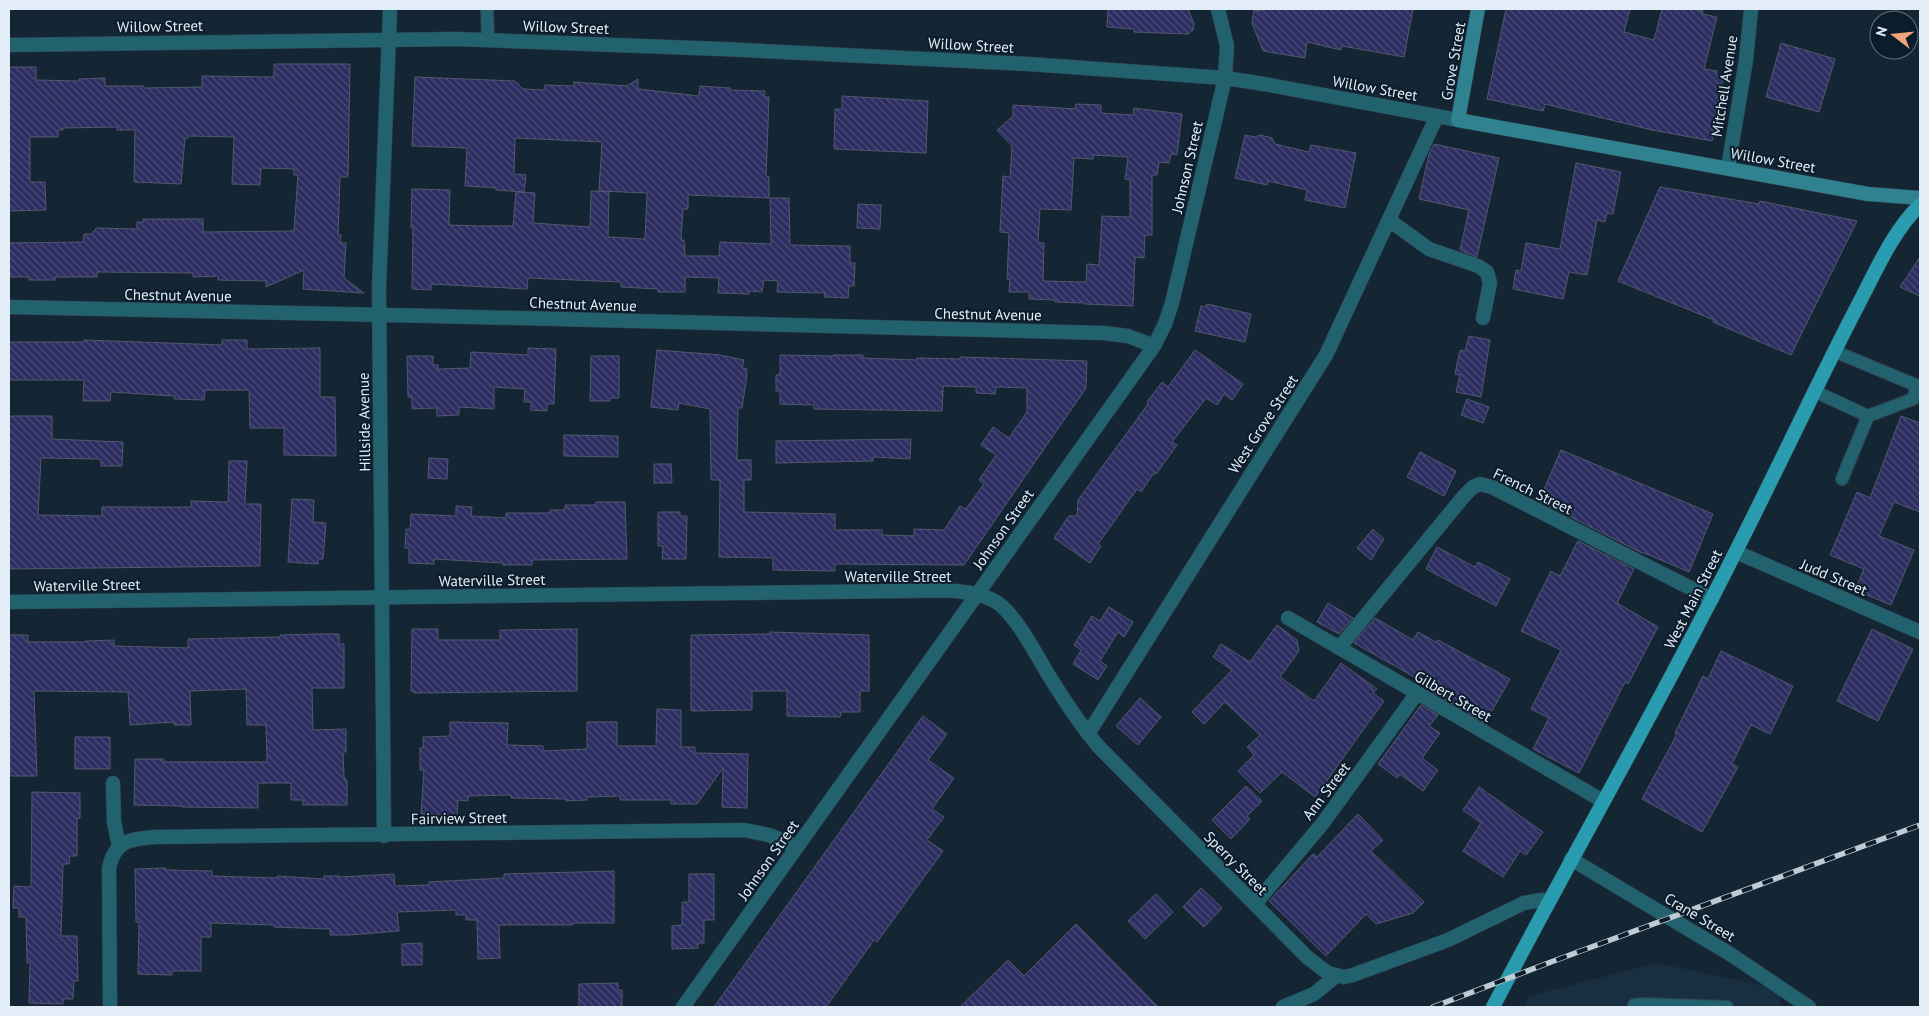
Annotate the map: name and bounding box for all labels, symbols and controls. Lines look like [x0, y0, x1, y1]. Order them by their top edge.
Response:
north arrow [1869, 10, 1919, 60]
street label: Willow Street [117, 16, 203, 36]
street label: Willow Street [523, 16, 609, 38]
street label: Grove Street [1437, 20, 1469, 102]
text: N [1872, 25, 1891, 38]
street label: Willow Street [928, 33, 1014, 57]
street label: Mitchell Avenue [1707, 34, 1741, 138]
street label: Willow Street [1331, 71, 1419, 105]
street label: Johnson Street [1167, 119, 1207, 216]
street label: Willow Street [1729, 143, 1817, 177]
street label: Chestnut Avenue [124, 285, 232, 305]
street label: Chestnut Avenue [529, 293, 637, 315]
street label: Chestnut Avenue [934, 304, 1042, 324]
street label: West Grove Street [1224, 371, 1302, 477]
street label: Hillside Avenue [354, 372, 374, 472]
street label: French Street [1490, 464, 1576, 518]
street label: Johnson Street [968, 485, 1038, 574]
street label: West Main Street [1660, 546, 1726, 652]
street label: Judd Street [1797, 554, 1870, 600]
street label: Waterville Street [845, 567, 951, 586]
street label: Waterville Street [438, 570, 546, 590]
street label: Waterville Street [33, 575, 141, 595]
street label: Gilbert Street [1411, 666, 1495, 726]
street label: Ann Street [1298, 758, 1354, 824]
street label: Fairview Street [411, 808, 507, 828]
street label: Johnson Street [733, 816, 803, 905]
street label: Sperry Street [1200, 827, 1272, 899]
street label: Crane Street [1661, 889, 1739, 945]

